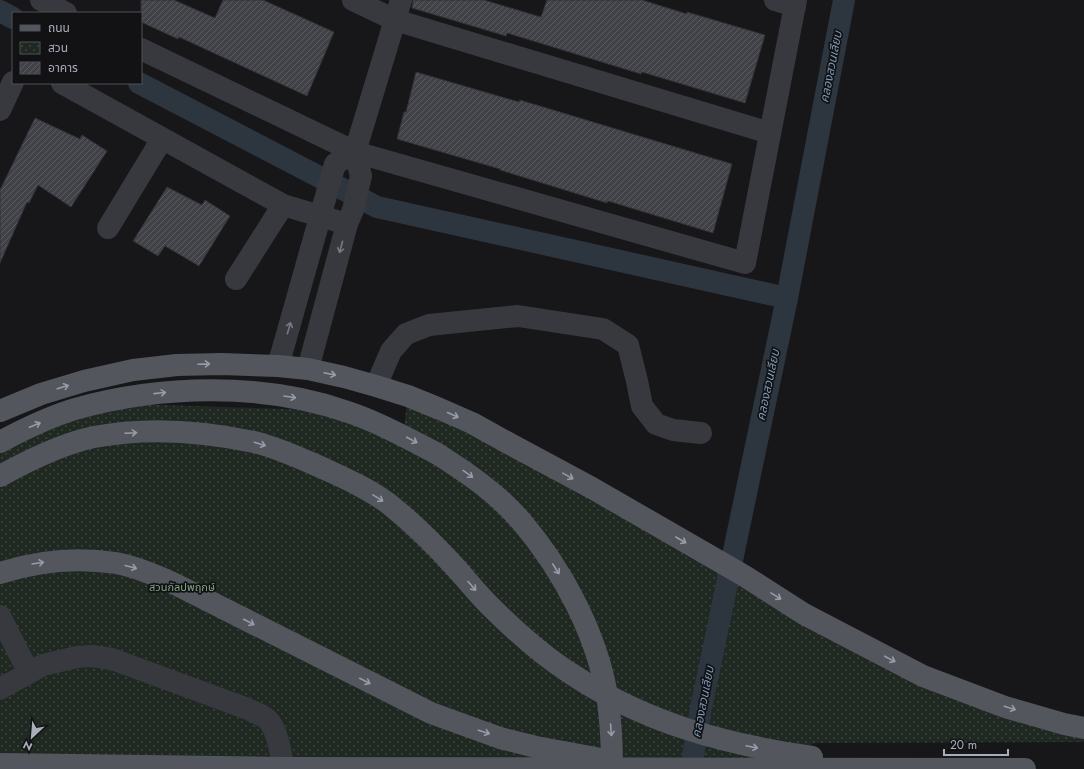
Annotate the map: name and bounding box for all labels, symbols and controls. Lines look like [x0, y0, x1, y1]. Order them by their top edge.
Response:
legend [12, 12, 142, 84]
text: ถนน [48, 19, 70, 37]
water label: คลองสวนเลียบ [815, 29, 847, 104]
text: สวน [48, 39, 68, 57]
text: อาคาร [48, 59, 78, 77]
one-way arrow [337, 240, 344, 253]
one-way arrow [285, 322, 293, 335]
water label: คลองสวนเลียบ [752, 347, 784, 422]
one-way arrow [197, 361, 210, 368]
one-way arrow [324, 370, 337, 378]
one-way arrow [56, 383, 69, 390]
one-way arrow [153, 389, 166, 397]
one-way arrow [283, 393, 296, 401]
one-way arrow [447, 412, 459, 419]
one-way arrow [28, 420, 40, 428]
one-way arrow [124, 429, 137, 436]
one-way arrow [406, 437, 418, 445]
one-way arrow [253, 441, 266, 448]
one-way arrow [463, 470, 474, 478]
one-way arrow [562, 472, 574, 480]
one-way arrow [372, 494, 384, 502]
one-way arrow [675, 537, 687, 545]
one-way arrow [31, 559, 44, 567]
one-way arrow [552, 563, 560, 574]
one-way arrow [124, 564, 137, 572]
park label: สวนกัลปพฤกษ์ [149, 579, 215, 595]
one-way arrow [468, 581, 477, 592]
one-way arrow [770, 592, 781, 600]
one-way arrow [243, 618, 255, 626]
one-way arrow [884, 656, 896, 663]
water label: คลองสวนเลียบ [687, 664, 719, 739]
one-way arrow [358, 677, 370, 685]
one-way arrow [1003, 705, 1016, 712]
north arrow [12, 717, 52, 757]
one-way arrow [607, 723, 614, 736]
one-way arrow [477, 729, 489, 737]
scale bar [944, 731, 1008, 757]
text: 20 m [950, 736, 977, 754]
text: N [20, 737, 35, 755]
one-way arrow [745, 744, 758, 752]

